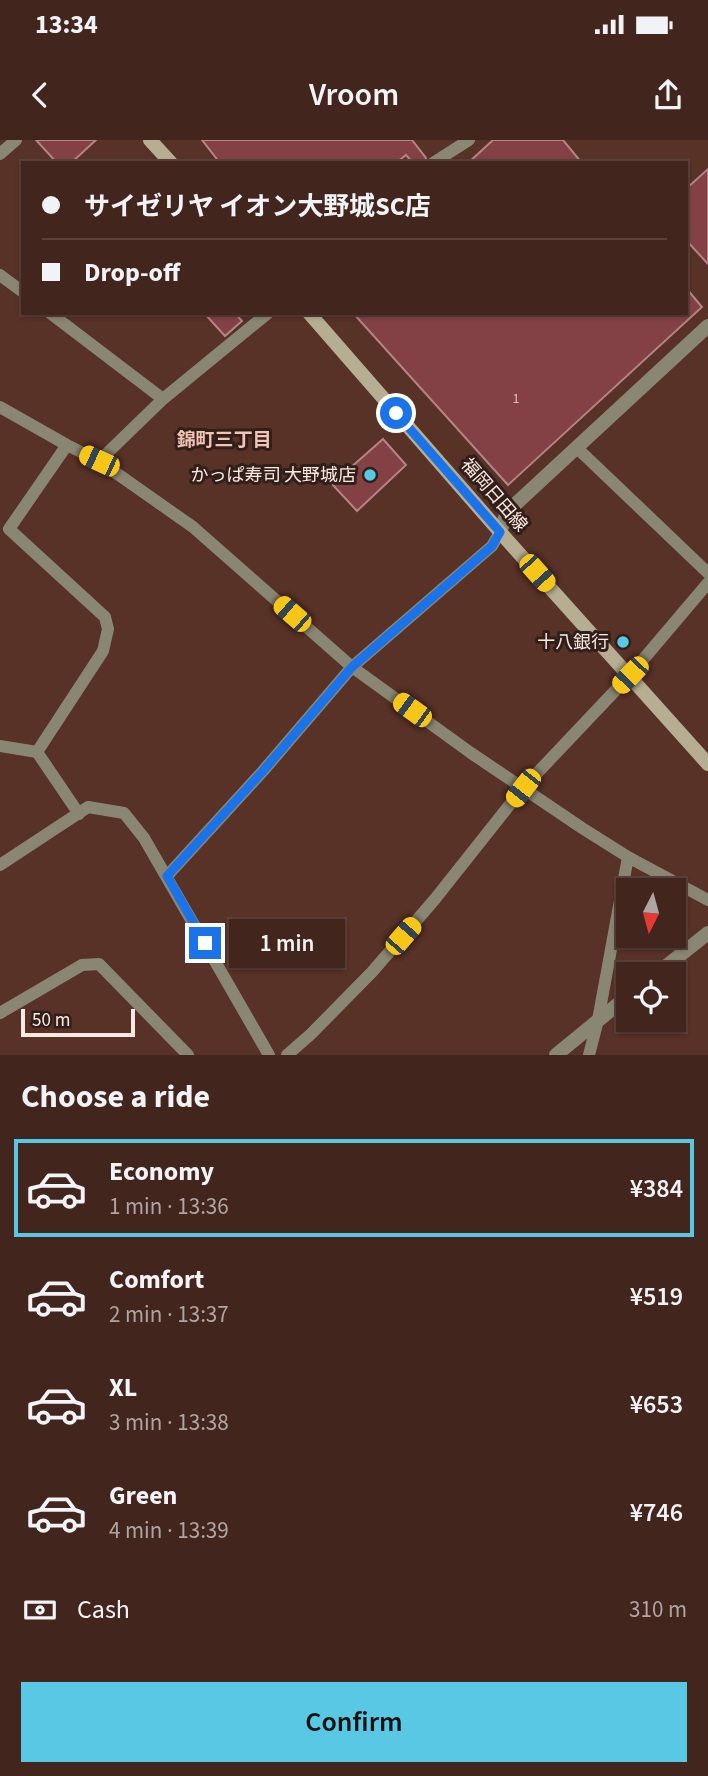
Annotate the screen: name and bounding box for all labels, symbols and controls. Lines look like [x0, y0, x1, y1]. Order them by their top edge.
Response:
text: 13:34 [35, 6, 98, 43]
text: Vroom [309, 72, 399, 118]
icon: back [21, 76, 59, 114]
icon: share [649, 76, 687, 114]
text: サイゼリヤ イオン大野城SC店 [84, 188, 431, 225]
text: Drop-off [84, 254, 180, 291]
house number: 1 [513, 389, 520, 409]
route start [380, 397, 412, 429]
district label: 錦町三丁目 [176, 427, 272, 454]
car [76, 443, 123, 479]
street label: 福岡日田線 [455, 453, 533, 537]
place label: かっぱ寿司 大野城店 [190, 463, 356, 488]
marker: かっぱ寿司 大野城店 [362, 467, 378, 483]
car [516, 550, 559, 596]
car [270, 592, 315, 636]
place label: 十八銀行 [537, 630, 609, 655]
marker: 十八銀行 [615, 634, 631, 650]
car [608, 653, 653, 697]
car [389, 689, 436, 731]
car [502, 765, 545, 811]
north arrow [616, 878, 686, 948]
map controls [616, 878, 686, 1032]
car [382, 913, 425, 959]
callout: 1 min [230, 918, 345, 968]
route end [189, 927, 221, 959]
text: 1 min [260, 927, 314, 960]
button: locate [616, 962, 686, 1032]
scale bar [21, 1006, 135, 1038]
text: 50 m [32, 1007, 70, 1034]
text: Choose a ride [21, 1074, 210, 1120]
text: Economy [109, 1153, 214, 1190]
icon: car [25, 1157, 88, 1220]
text: ¥384 [630, 1170, 683, 1207]
text: 1 min · 13:36 [109, 1190, 229, 1223]
text: Comfort [109, 1261, 204, 1298]
icon: car [25, 1265, 88, 1328]
text: ¥519 [630, 1278, 683, 1315]
text: 2 min · 13:37 [109, 1298, 229, 1331]
text: XL [109, 1369, 137, 1406]
icon: car [25, 1373, 88, 1436]
text: ¥653 [630, 1386, 683, 1423]
text: 3 min · 13:38 [109, 1406, 229, 1439]
text: Green [109, 1477, 177, 1514]
icon: car [25, 1481, 88, 1544]
text: ¥746 [630, 1494, 683, 1531]
text: 4 min · 13:39 [109, 1514, 229, 1547]
icon: cash [21, 1591, 59, 1629]
text: Cash [77, 1591, 130, 1628]
text: 310 m [629, 1593, 687, 1626]
button: Confirm [21, 1682, 687, 1762]

